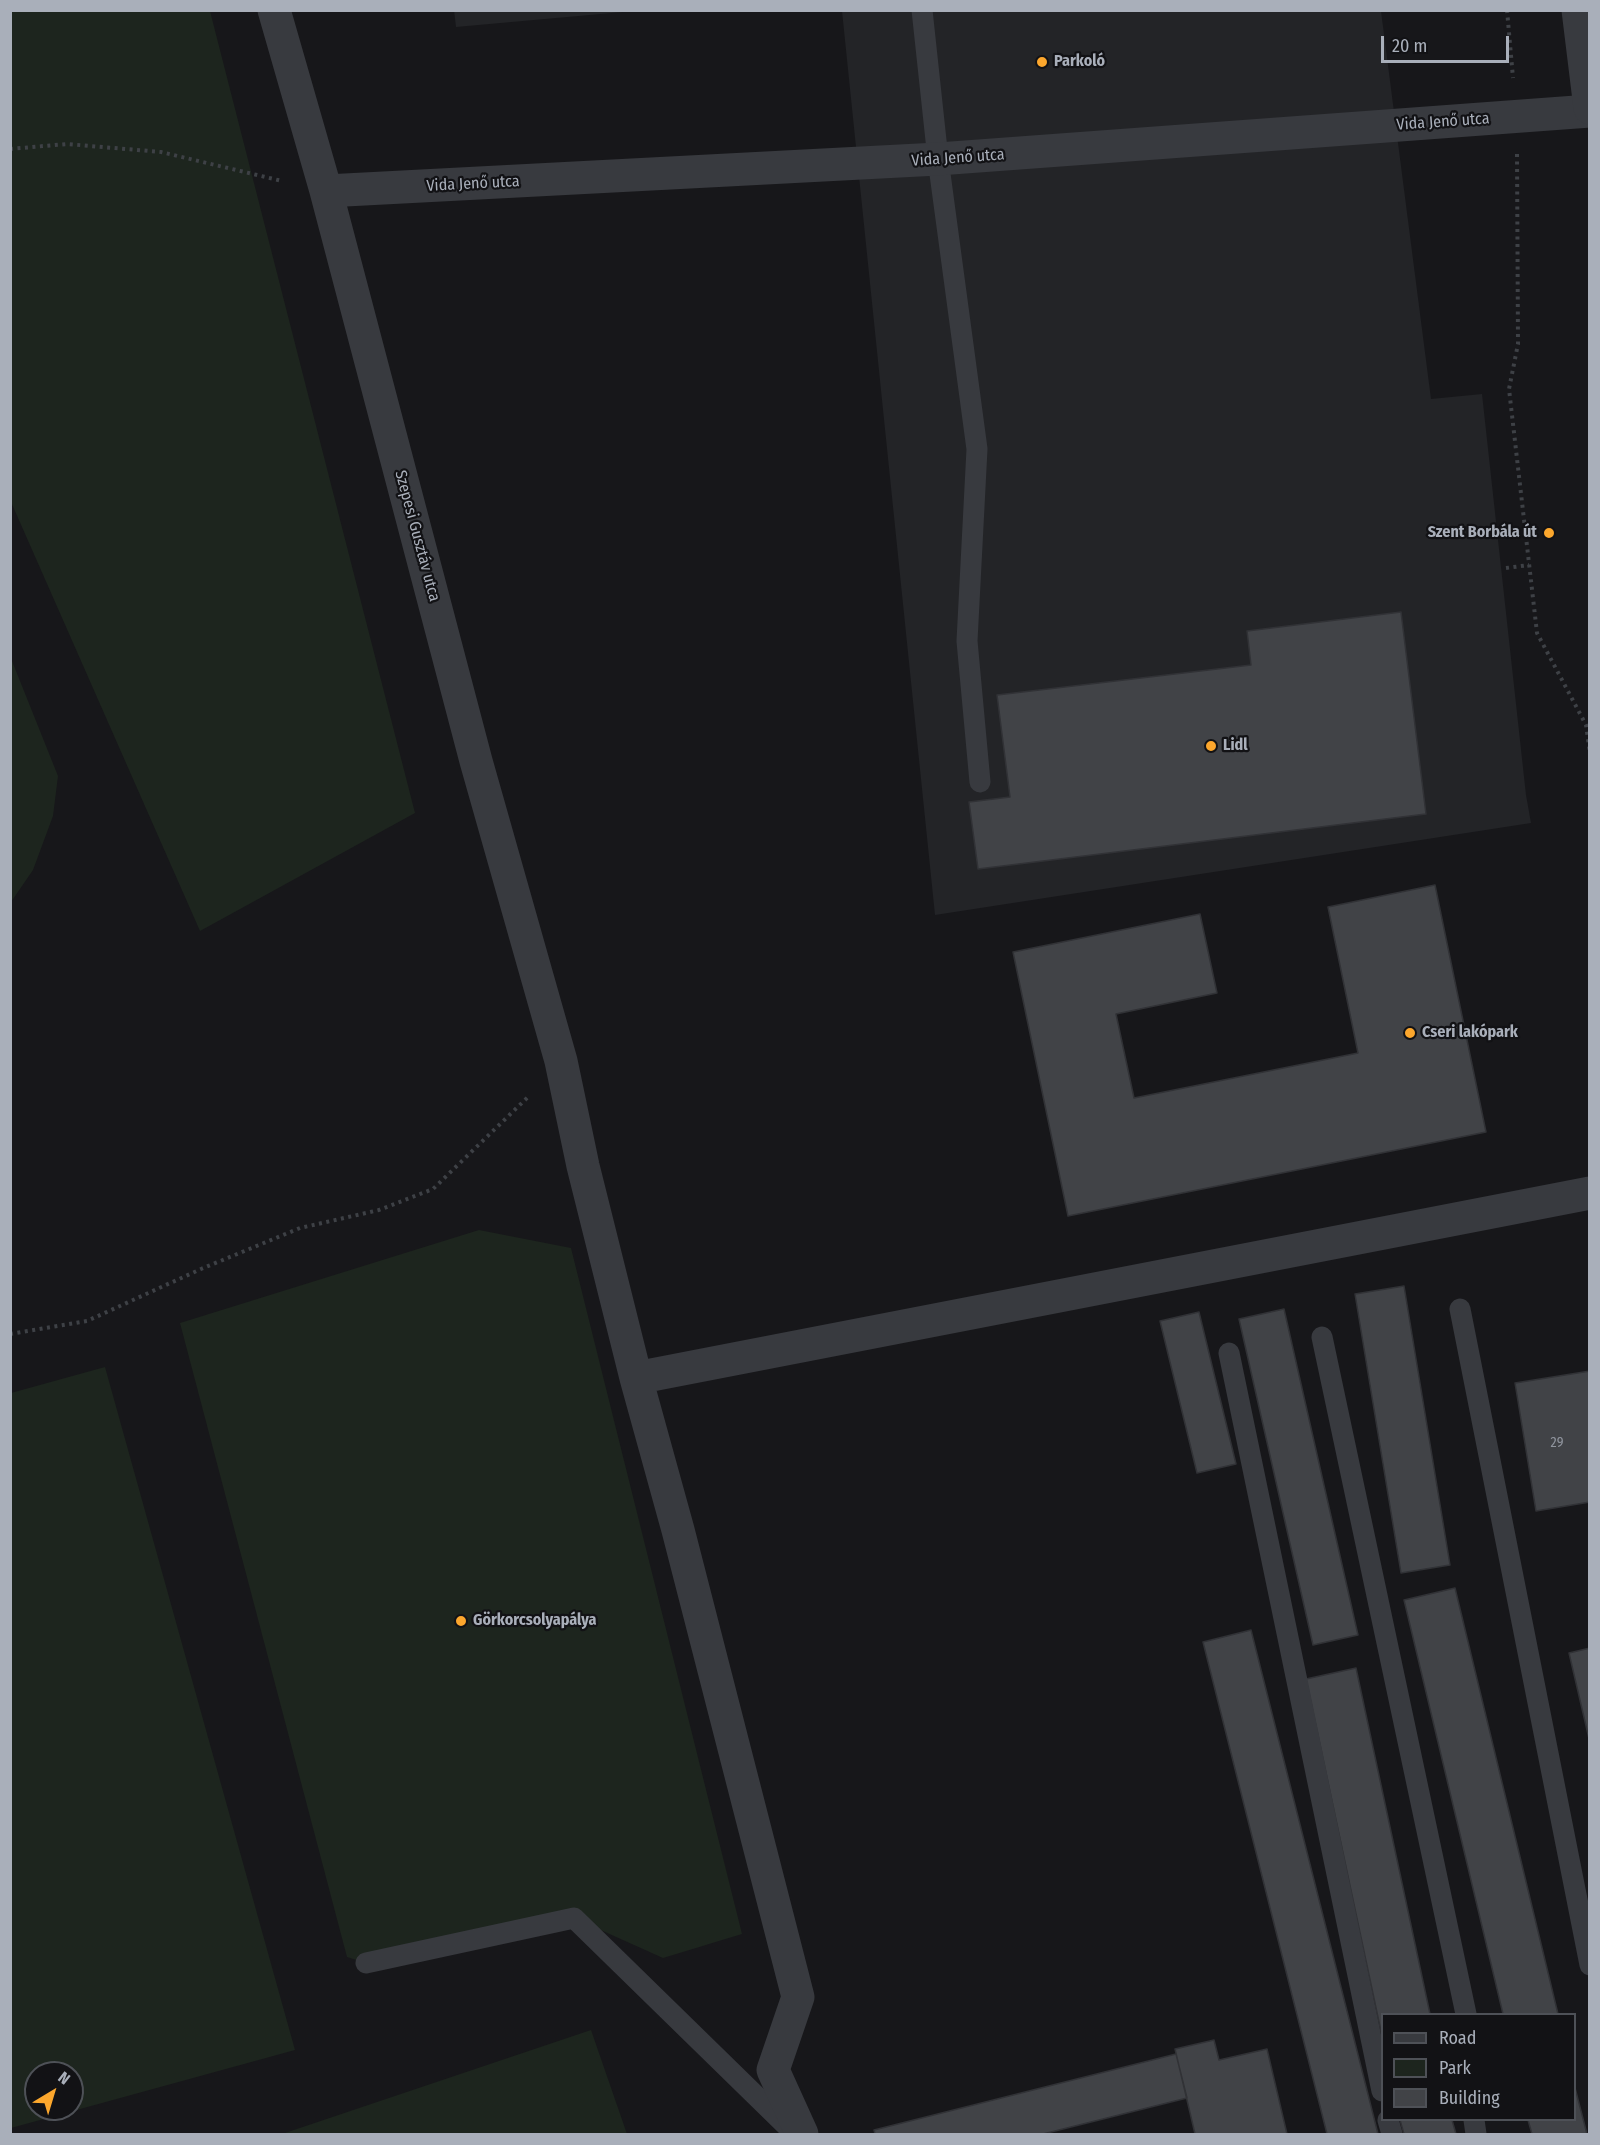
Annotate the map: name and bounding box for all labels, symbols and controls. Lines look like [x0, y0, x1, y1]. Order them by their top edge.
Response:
scale bar [1384, 24, 1512, 62]
text: 20 m [1392, 35, 1427, 57]
place label: Parkoló [1054, 52, 1105, 72]
marker: Parkoló [1035, 55, 1049, 69]
street label: Vida Jenő utca [1396, 109, 1490, 135]
street label: Vida Jenő utca [911, 145, 1005, 171]
street label: Vida Jenő utca [426, 172, 520, 196]
street label: Szepesi Gusztáv utca [390, 468, 444, 604]
place label: Szent Borbála út [1428, 523, 1537, 543]
marker: Szent Borbála út [1542, 526, 1556, 540]
place label: Lidl [1223, 736, 1248, 756]
marker: Lidl [1204, 739, 1218, 753]
place label: Cseri lakópark [1422, 1023, 1518, 1043]
marker: Cseri lakópark [1403, 1026, 1417, 1040]
house number: 29 [1551, 1435, 1563, 1451]
place label: Görkorcsolyapálya [473, 1611, 597, 1631]
marker: Görkorcsolyapálya [454, 1614, 468, 1628]
legend [1381, 2013, 1576, 2121]
text: Road [1439, 2027, 1476, 2049]
text: Park [1439, 2057, 1471, 2079]
north arrow [24, 2061, 84, 2121]
text: N [55, 2068, 74, 2088]
text: Building [1439, 2087, 1500, 2109]

